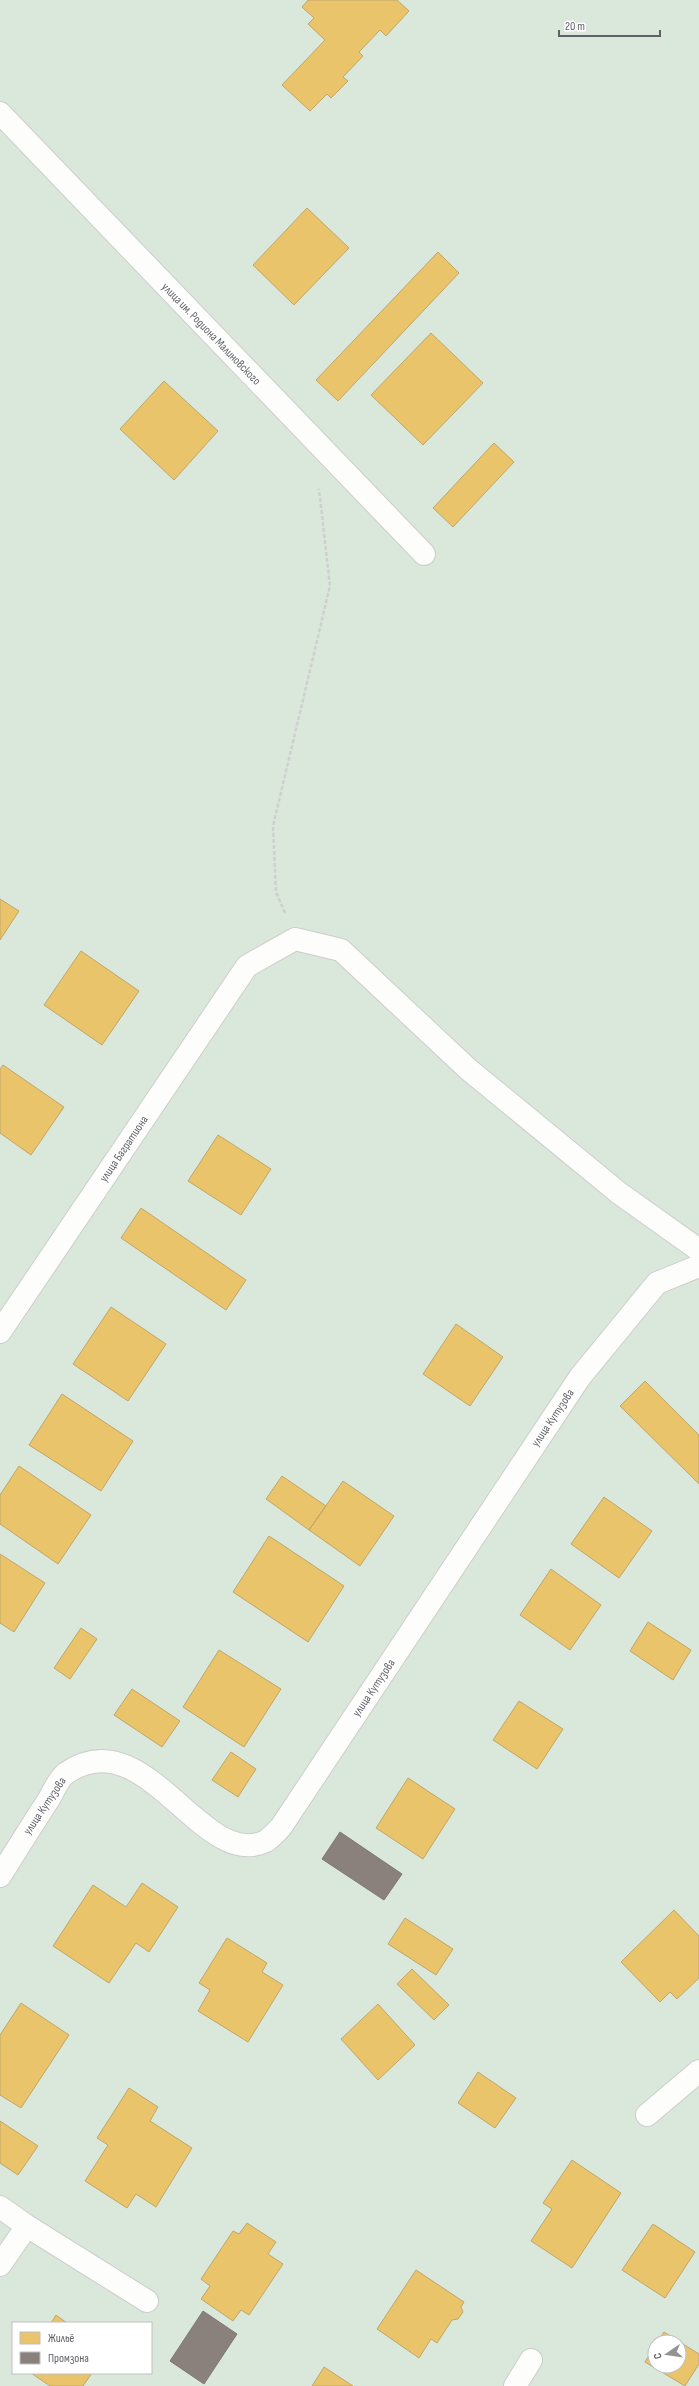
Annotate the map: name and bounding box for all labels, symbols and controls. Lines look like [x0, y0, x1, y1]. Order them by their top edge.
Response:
scale bar [559, 12, 660, 38]
text: 20 m [565, 19, 585, 34]
street label: улица им. Родиона Малиновского [158, 280, 264, 388]
street label: улица Багратиона [96, 1113, 152, 1185]
street label: улица Кутузова [528, 1386, 578, 1450]
street label: улица Кутузова [349, 1656, 399, 1720]
street label: улица Кутузова [20, 1774, 70, 1838]
legend [12, 2322, 152, 2374]
text: Жильё [48, 2331, 75, 2346]
north arrow [647, 2334, 687, 2374]
text: Промзона [48, 2351, 89, 2366]
text: С [651, 2352, 665, 2360]

